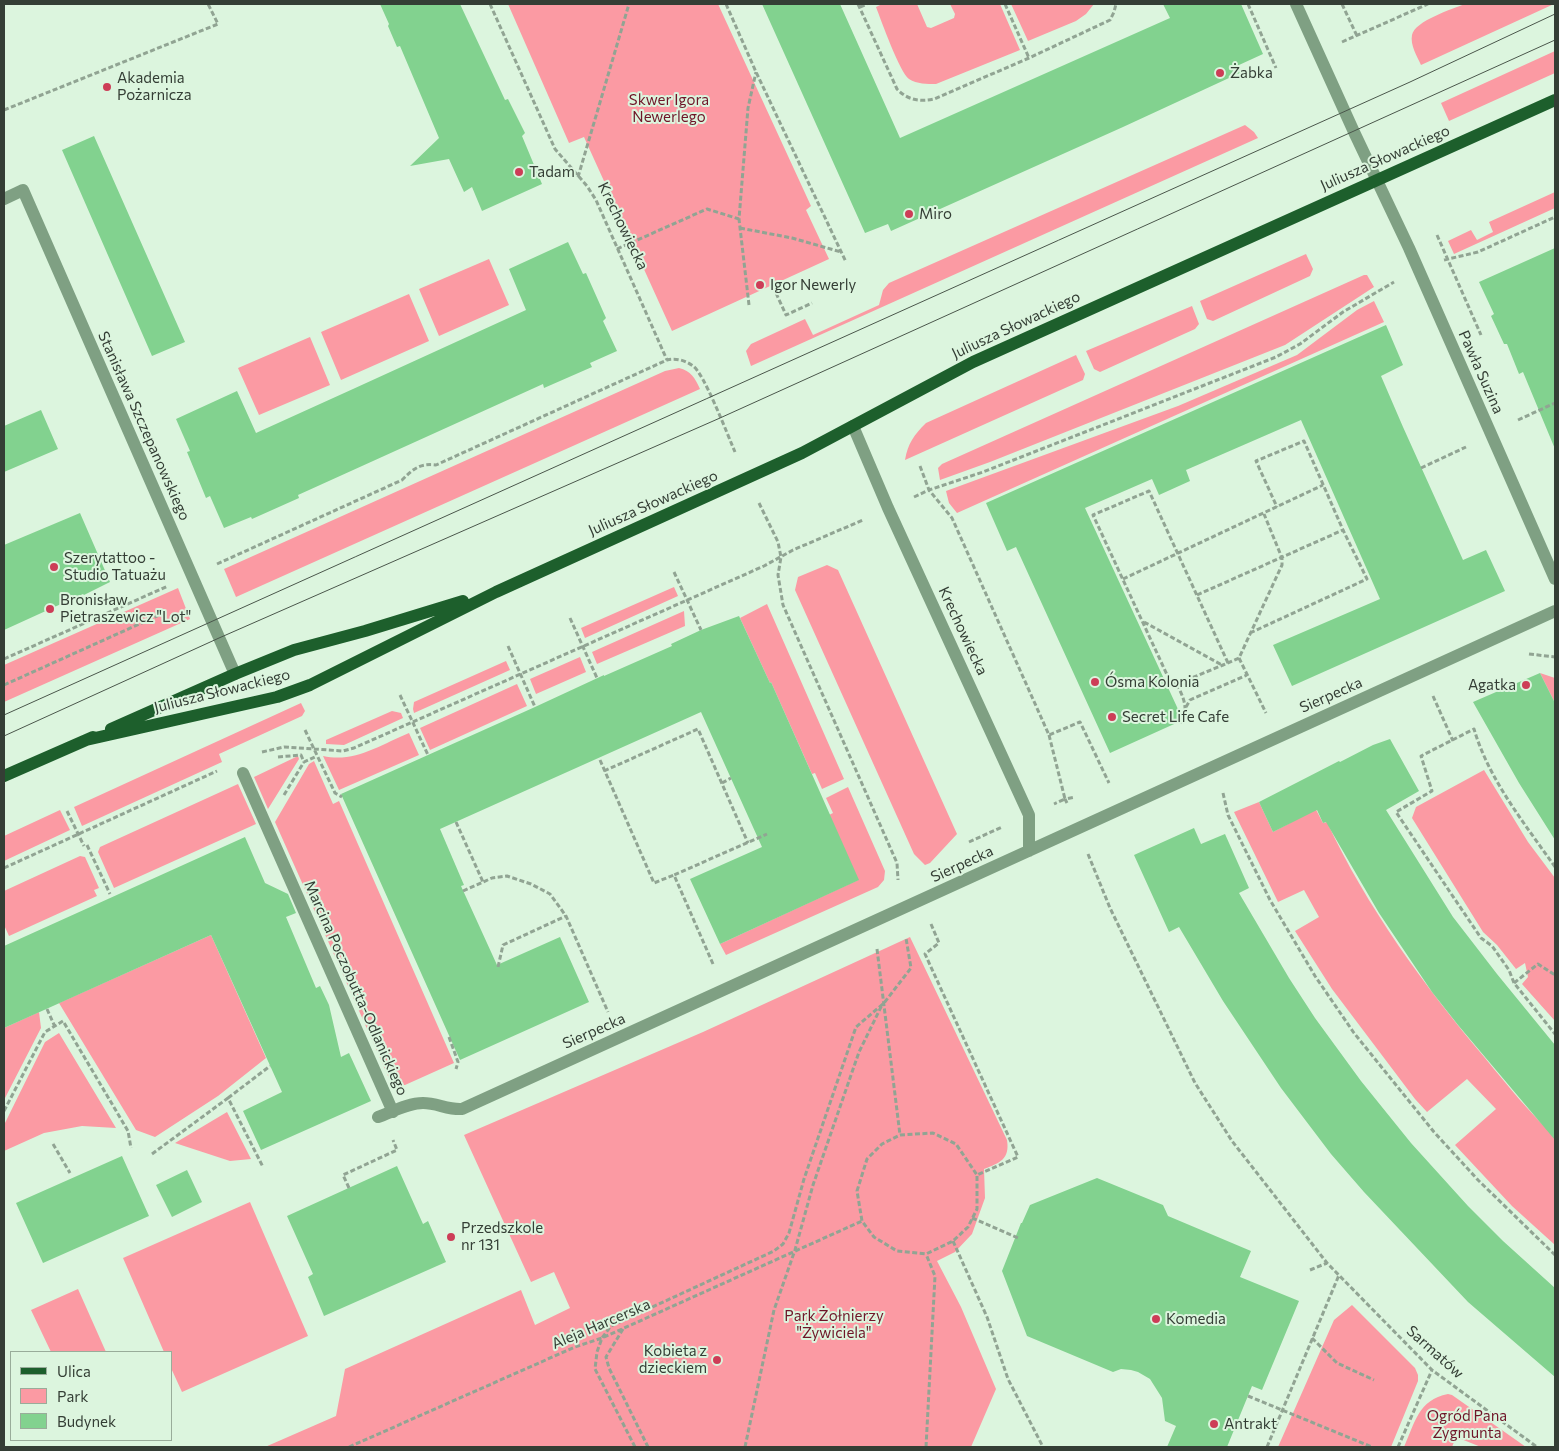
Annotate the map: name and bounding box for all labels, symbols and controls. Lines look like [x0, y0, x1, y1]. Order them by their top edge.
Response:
place label: Żabka [1230, 64, 1273, 82]
marker: Żabka [1214, 67, 1226, 79]
place label: Akademia Pożarnicza [117, 69, 192, 104]
marker: Akademia Pożarnicza [101, 81, 113, 93]
park label: Skwer Igora Newerlego [629, 91, 709, 126]
street label: Juliusza Słowackiego [1318, 121, 1452, 195]
place label: Tadam [529, 163, 575, 181]
marker: Tadam [513, 166, 525, 178]
street label: Krechowiecka [594, 179, 652, 273]
place label: Miro [919, 205, 952, 223]
marker: Miro [903, 208, 915, 220]
place label: Igor Newerly [770, 276, 856, 294]
marker: Igor Newerly [754, 279, 766, 291]
street label: Juliusza Słowackiego [949, 287, 1083, 363]
street label: Pawła Suzina [1455, 328, 1507, 416]
street label: Stanisława Szczepanowskiego [94, 329, 194, 523]
street label: Juliusza Słowackiego [586, 466, 720, 540]
place label: Szerytattoo - Studio Tatuażu [64, 549, 166, 584]
marker: Szerytattoo - Studio Tatuażu [48, 561, 60, 573]
street label: Krechowiecka [935, 584, 991, 678]
place label: Bronisław Pietraszewicz "Lot" [60, 591, 191, 626]
marker: Bronisław Pietraszewicz "Lot" [44, 603, 56, 615]
street label: Juliusza Słowackiego [152, 665, 292, 717]
place label: Ósma Kolonia [1105, 673, 1199, 691]
street label: Sierpecka [1297, 673, 1365, 717]
marker: Ósma Kolonia [1089, 676, 1101, 688]
place label: Agatka [1468, 676, 1516, 694]
marker: Agatka [1520, 679, 1532, 691]
place label: Secret Life Cafe [1122, 708, 1229, 726]
marker: Secret Life Cafe [1106, 711, 1118, 723]
street label: Sierpecka [928, 842, 996, 886]
street label: Marcina Poczobutta-Odlanickiego [300, 878, 412, 1098]
street label: Sierpecka [560, 1009, 628, 1053]
place label: Przedszkole nr 131 [461, 1219, 543, 1254]
marker: Przedszkole nr 131 [445, 1231, 457, 1243]
street label: Aleja Harcerska [549, 1295, 653, 1353]
park label: Park Żołnierzy "Żywiciela" [784, 1307, 884, 1342]
place label: Komedia [1166, 1310, 1226, 1328]
marker: Komedia [1150, 1313, 1162, 1325]
street label: Sarmatów [1403, 1322, 1467, 1382]
place label: Kobieta z dzieckiem [639, 1342, 707, 1377]
legend [10, 1351, 172, 1441]
marker: Kobieta z dzieckiem [711, 1354, 723, 1366]
text: Ulica [57, 1362, 91, 1380]
text: Park [57, 1387, 88, 1405]
park label: Ogród Pana Zygmunta [1427, 1407, 1507, 1442]
text: Budynek [57, 1412, 116, 1430]
place label: Antrakt [1224, 1415, 1277, 1433]
marker: Antrakt [1208, 1418, 1220, 1430]

